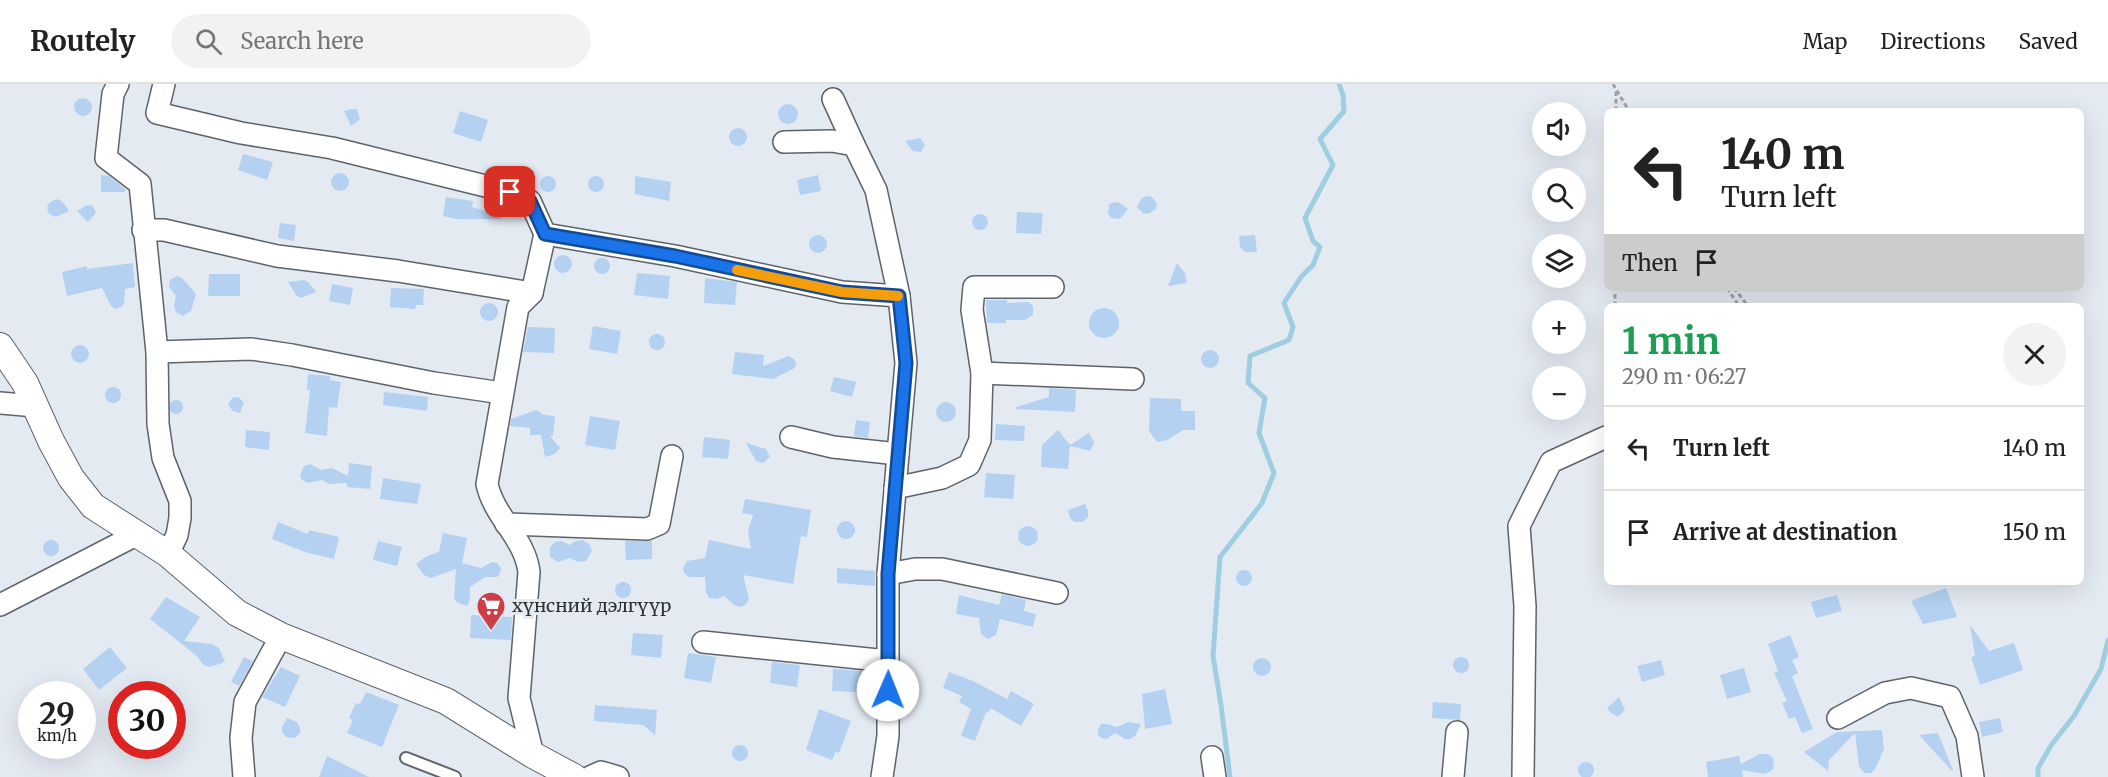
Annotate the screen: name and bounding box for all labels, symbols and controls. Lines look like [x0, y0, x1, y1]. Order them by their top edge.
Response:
search box [171, 14, 591, 68]
text: Routely [30, 23, 135, 59]
icon: search [192, 25, 225, 58]
text: Search here [240, 27, 364, 55]
text: Map [1803, 28, 1847, 55]
text: Directions [1880, 28, 1985, 55]
text: Saved [2018, 28, 2078, 55]
map controls [1532, 102, 1586, 420]
button: sound [1532, 102, 1586, 156]
text: 140 m [1721, 128, 1844, 180]
icon: left [1622, 132, 1700, 210]
pin [484, 166, 535, 217]
button: search [1532, 168, 1586, 222]
icon: arrive [493, 175, 526, 208]
text: Turn left [1721, 180, 1836, 214]
button: layers [1532, 234, 1586, 288]
icon: arrive [1690, 246, 1723, 279]
text: Then [1622, 249, 1678, 277]
button: + [1532, 300, 1586, 354]
text: 1 min [1622, 319, 1720, 364]
button: close [2003, 323, 2066, 386]
text: 290 m · 06:27 [1622, 364, 1746, 389]
button: − [1532, 366, 1586, 420]
icon: left [1622, 432, 1655, 465]
text: Turn left [1673, 434, 1770, 462]
text: 140 m [2003, 434, 2066, 462]
icon: arrive [1622, 516, 1655, 549]
text: Arrive at destination [1673, 518, 1897, 546]
text: 150 m [2003, 518, 2066, 546]
supermarket icon: хүнсний дэлгүүр [475, 590, 507, 632]
place label: хүнсний дэлгүүр [512, 594, 671, 617]
position arrow [856, 658, 920, 722]
speed limit sign: 30 [108, 681, 186, 759]
text: 29 [39, 694, 75, 732]
text: km/h [37, 726, 77, 745]

